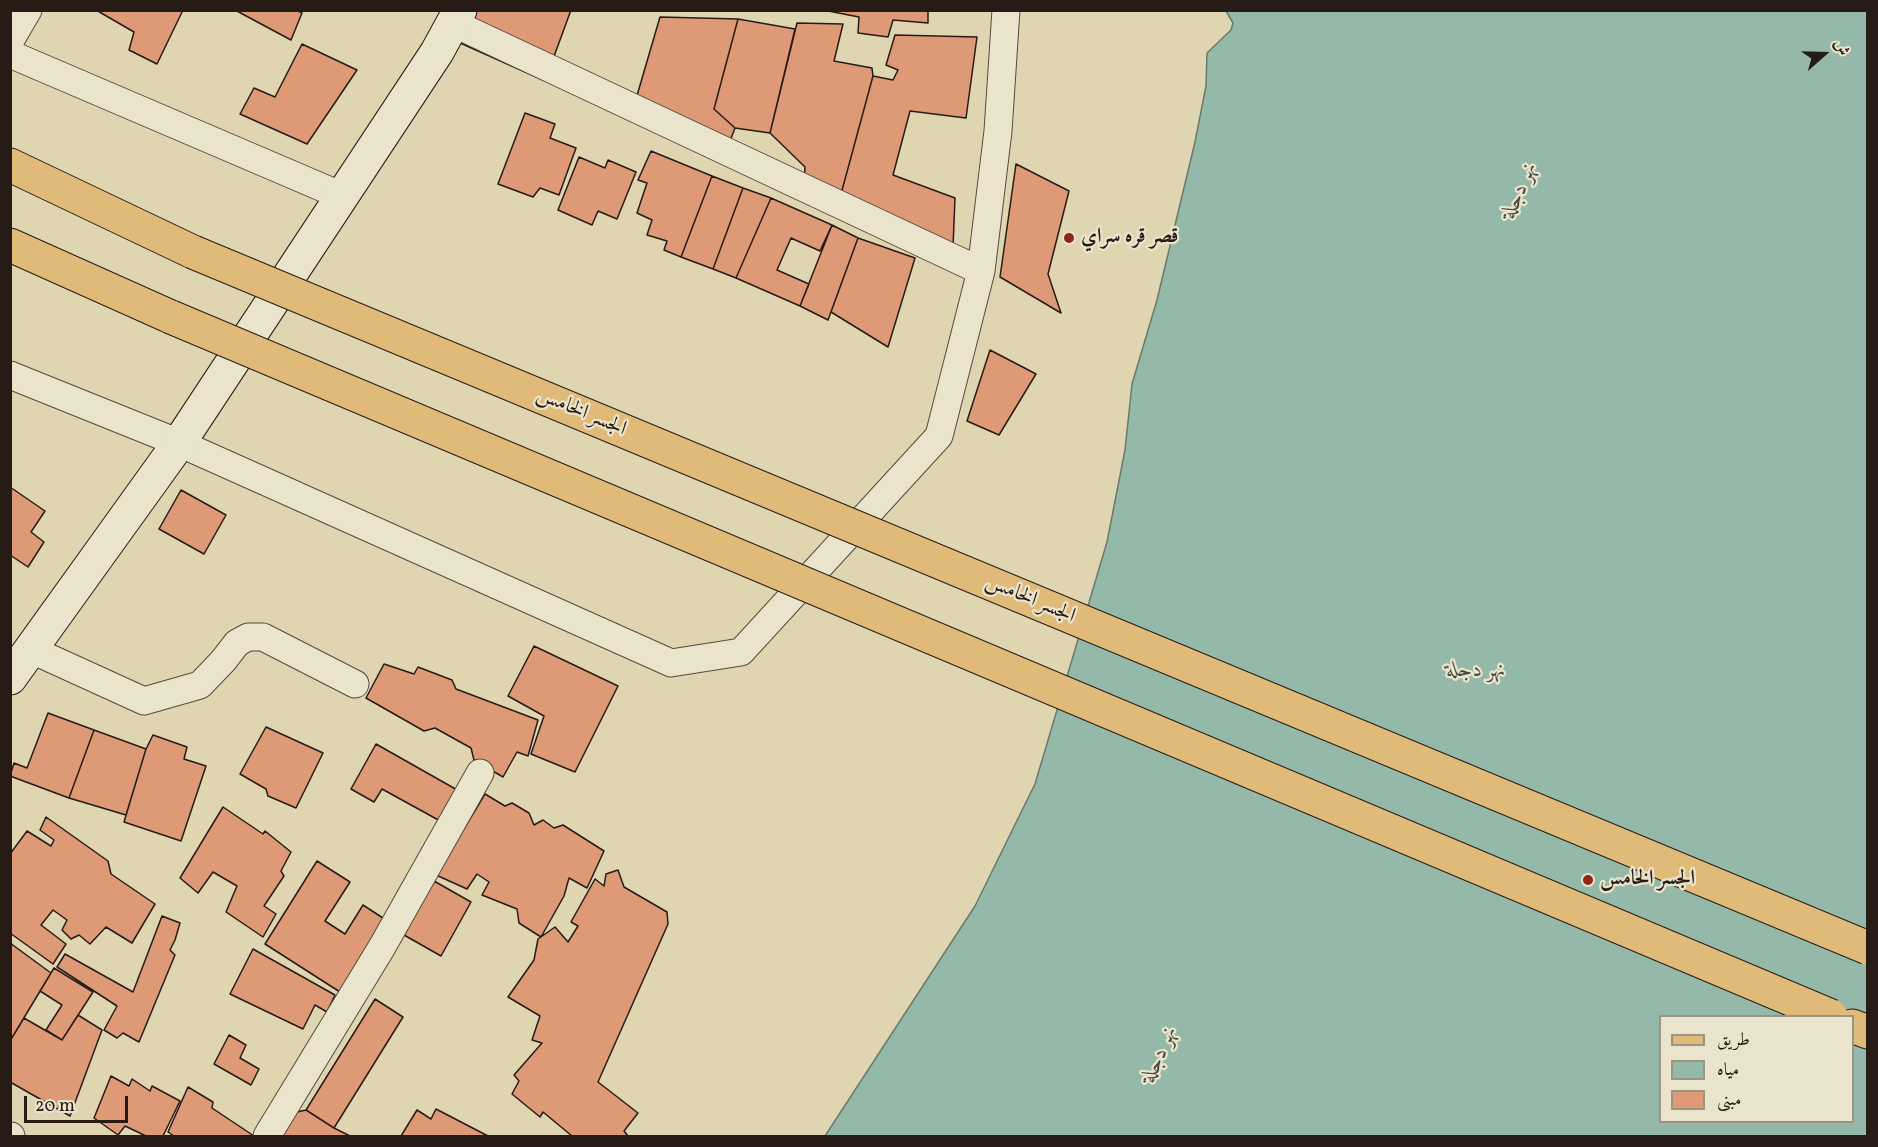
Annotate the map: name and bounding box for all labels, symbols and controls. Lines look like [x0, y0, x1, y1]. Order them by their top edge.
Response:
north arrow [1794, 24, 1854, 84]
text: ش [1828, 37, 1854, 59]
water label: نهر دجلة [1497, 158, 1545, 224]
place label: قصر قره سراي [1081, 225, 1179, 251]
marker: قصر قره سراي [1062, 231, 1076, 245]
street label: الجسر الخامس [532, 383, 630, 443]
street label: الجسر الخامس [981, 570, 1079, 630]
water label: نهر دجلة [1446, 659, 1506, 685]
place label: الجسر الخامس [1600, 867, 1695, 893]
marker: الجسر الخامس [1581, 873, 1595, 887]
legend [1659, 1015, 1854, 1123]
water label: نهر دجلة [1137, 1022, 1185, 1088]
text: طريق [1717, 1028, 1750, 1053]
text: مياه [1717, 1058, 1739, 1083]
scale bar [27, 1084, 130, 1122]
text: مبنى [1717, 1088, 1742, 1113]
text: 20 m [35, 1094, 75, 1119]

